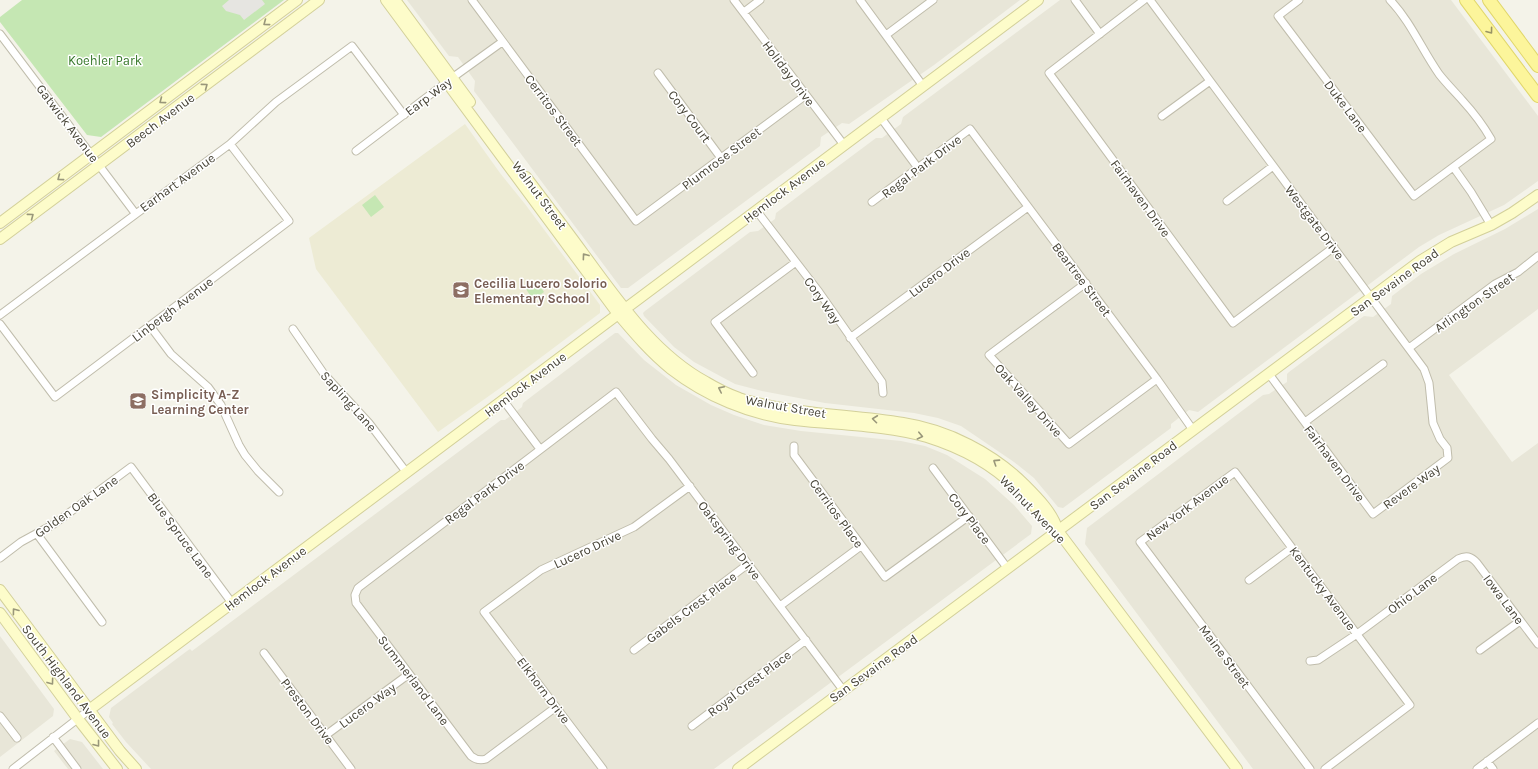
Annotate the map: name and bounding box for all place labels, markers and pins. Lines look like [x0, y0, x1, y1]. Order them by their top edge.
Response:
place label: Cecilia Lucero Solorio Elementary School [474, 276, 607, 306]
school or university icon: Cecilia Lucero Solorio Elementary School [451, 280, 471, 300]
place label: Simplicity A-Z Learning Center [151, 387, 250, 417]
school or university icon: Simplicity A-Z Learning Center [128, 391, 148, 411]

